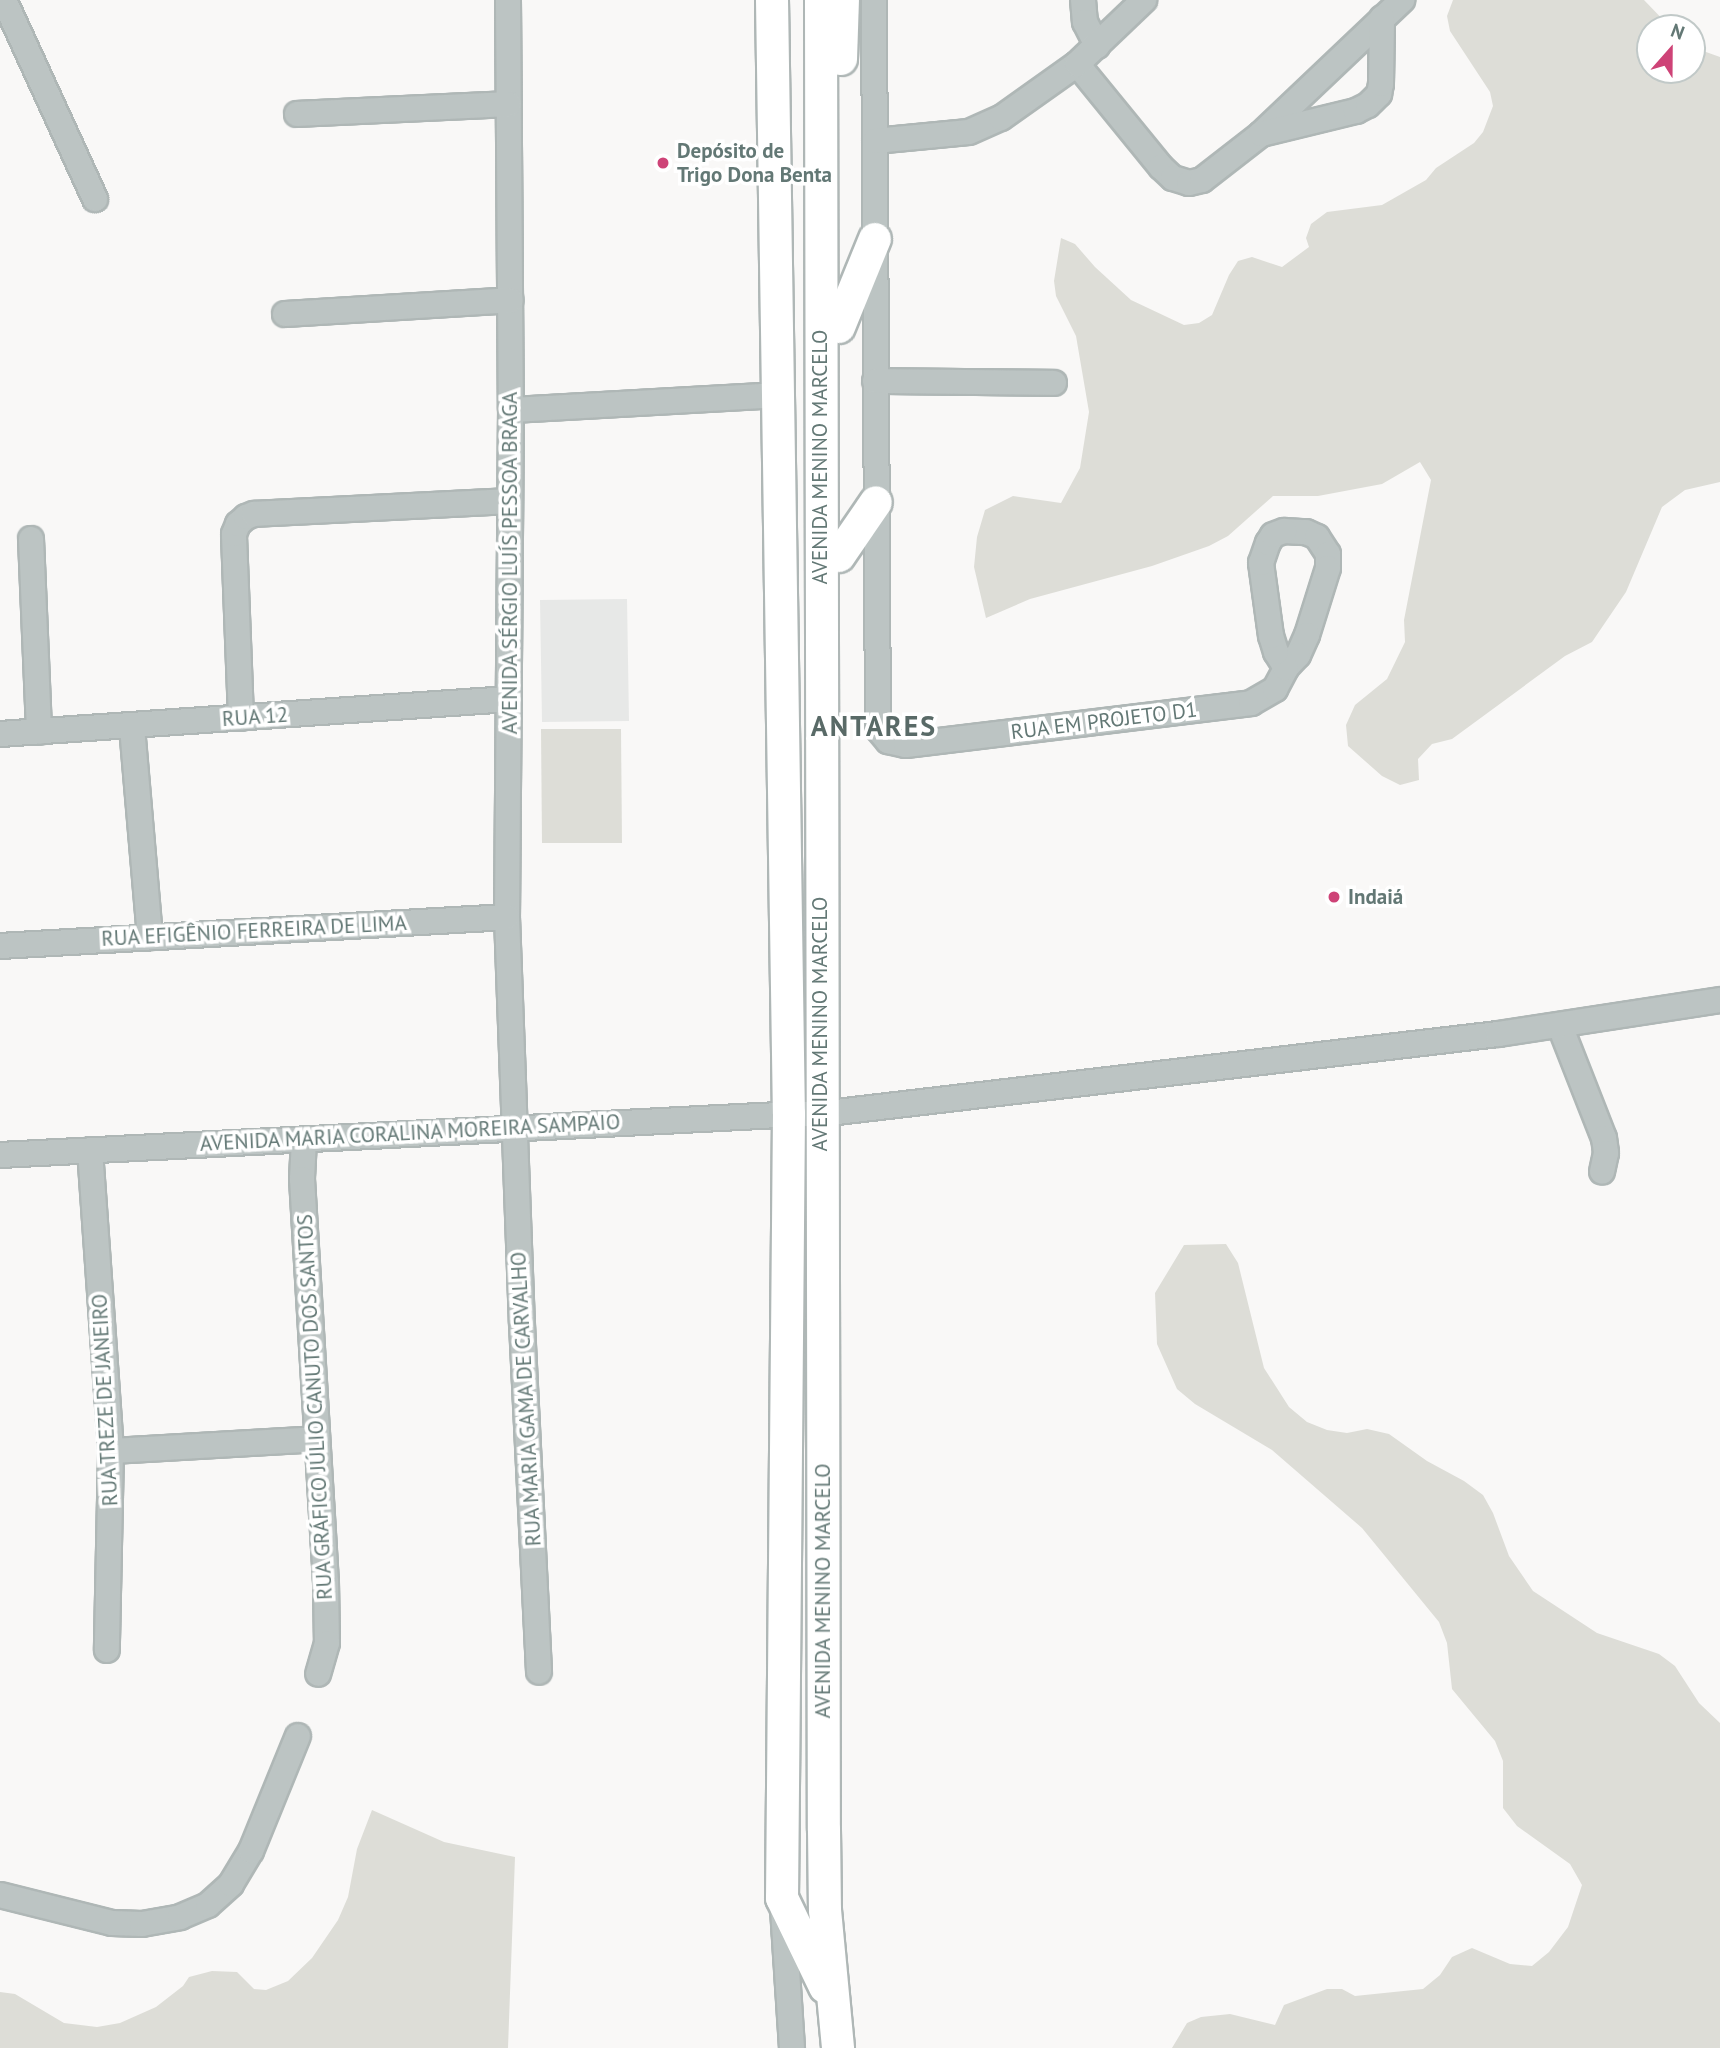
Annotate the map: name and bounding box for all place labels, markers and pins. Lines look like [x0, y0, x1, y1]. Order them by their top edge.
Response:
place label: Depósito de Trigo Dona Benta [677, 138, 832, 188]
marker: Depósito de Trigo Dona Benta [655, 155, 671, 171]
place label: Indaiá [1348, 884, 1403, 910]
marker: Indaiá [1326, 889, 1342, 905]

